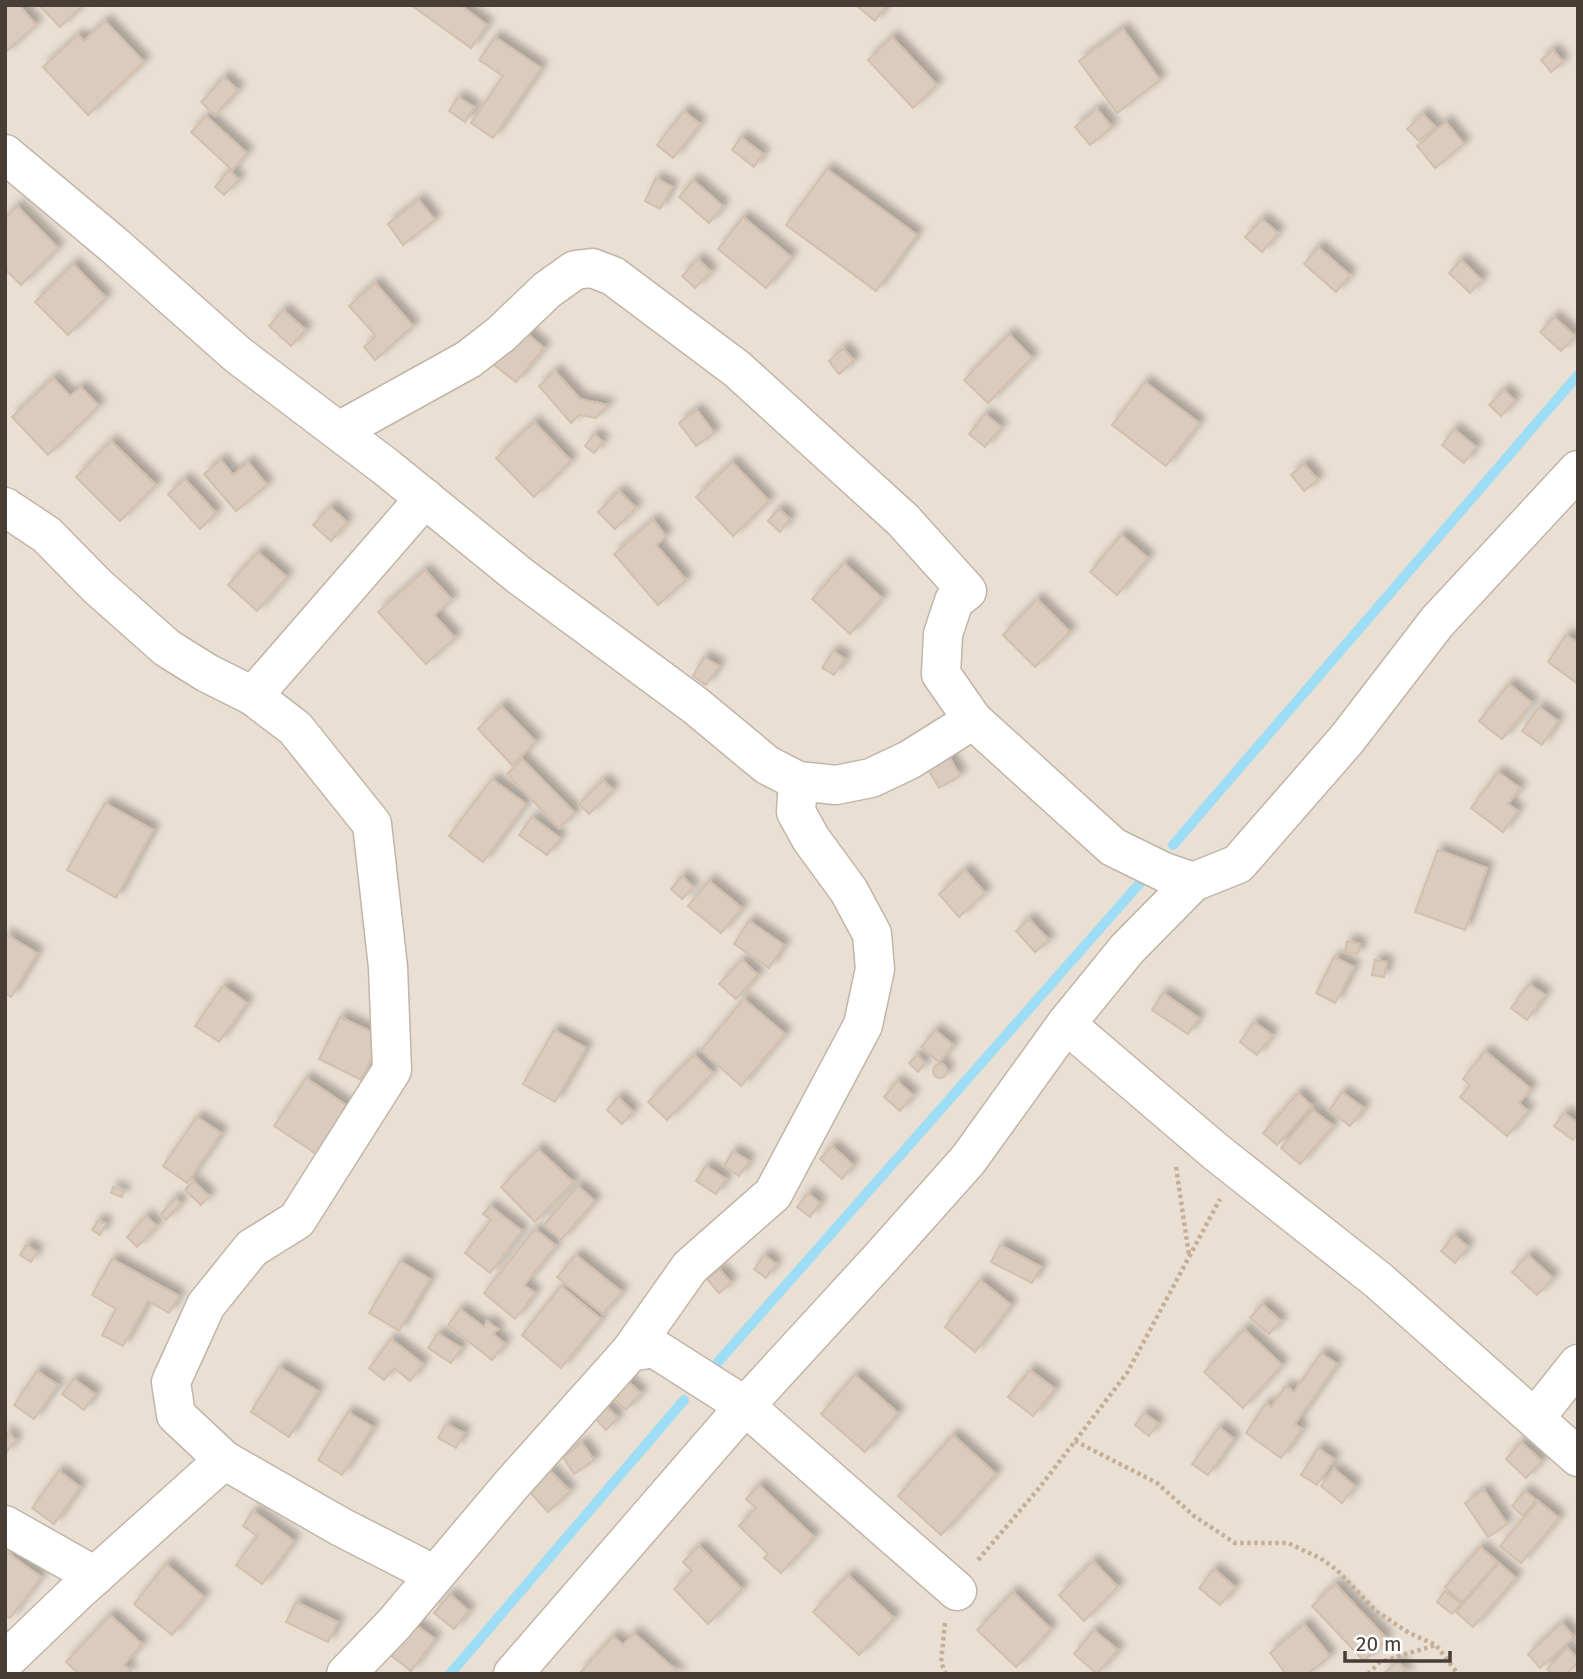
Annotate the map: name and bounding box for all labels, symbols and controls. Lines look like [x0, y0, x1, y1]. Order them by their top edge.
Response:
scale bar [1345, 1620, 1450, 1664]
text: 20 m [1356, 1631, 1402, 1657]

